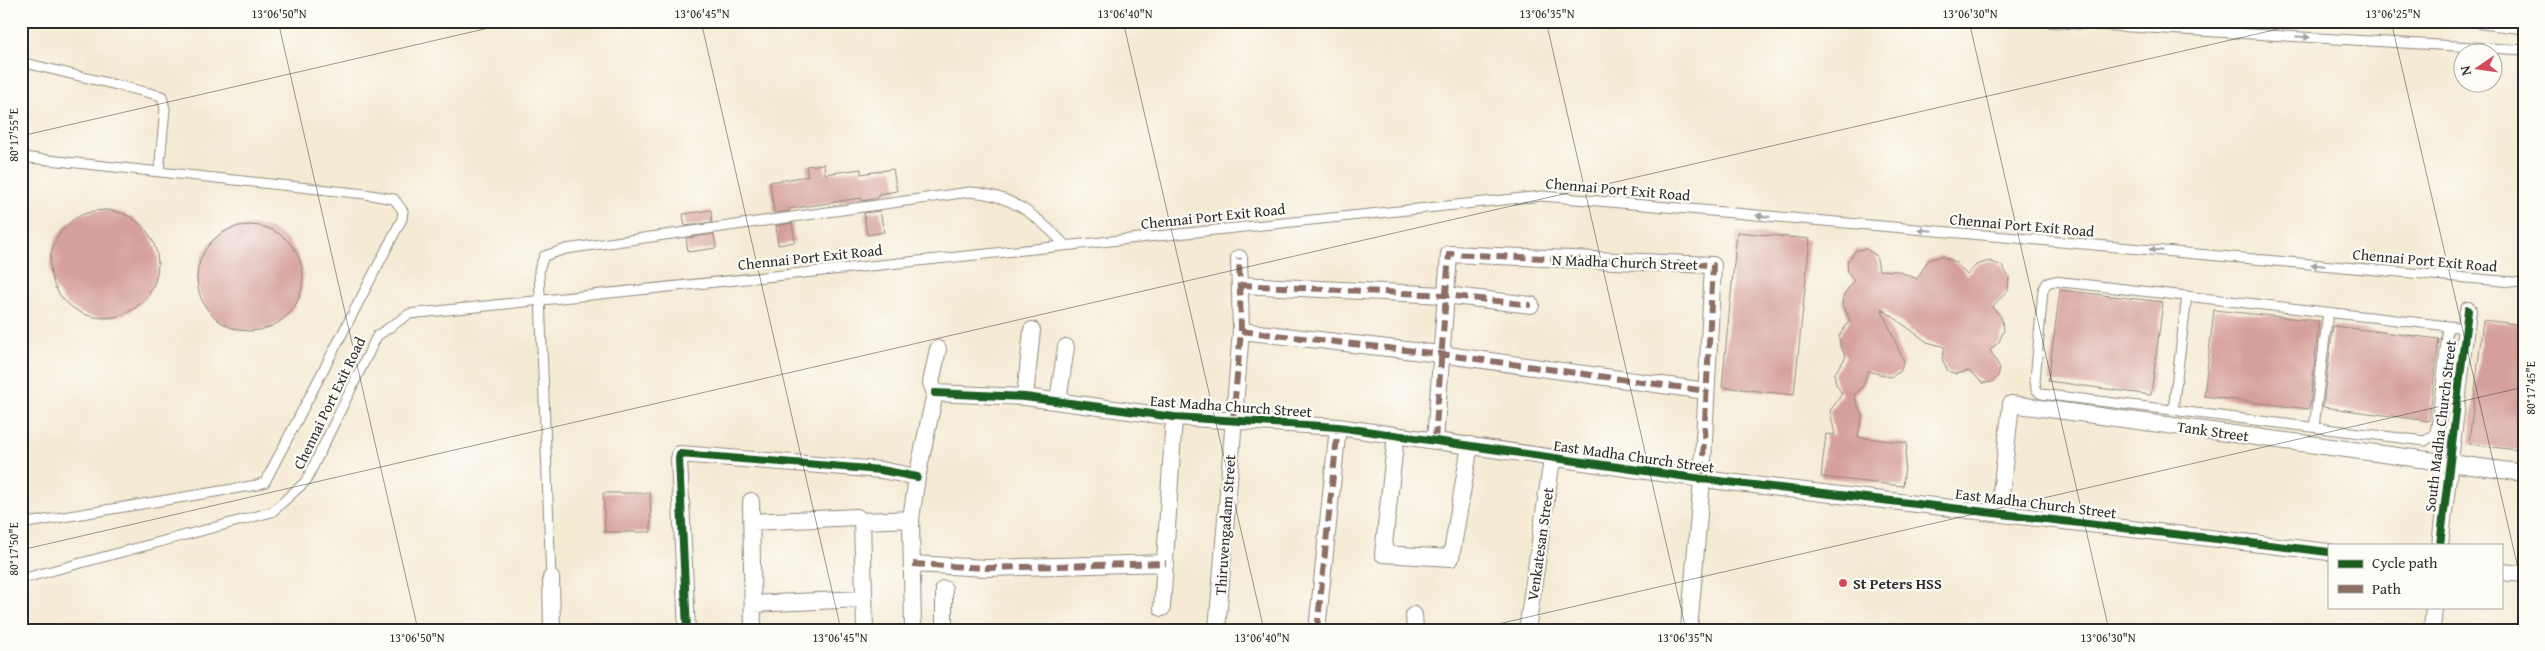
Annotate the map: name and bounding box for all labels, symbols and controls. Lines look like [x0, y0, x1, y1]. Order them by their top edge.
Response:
text: 13°06'50"N [251, 5, 307, 22]
text: 13°06'45"N [674, 5, 730, 22]
text: 13°06'40"N [1097, 5, 1153, 22]
text: 13°06'35"N [1519, 5, 1575, 22]
text: 13°06'30"N [1942, 5, 1998, 22]
text: 13°06'25"N [2365, 5, 2421, 22]
one-way arrow [2295, 34, 2311, 42]
north arrow [2452, 42, 2502, 92]
text: N [2454, 63, 2476, 78]
text: 80°17'55"E [5, 108, 22, 162]
street label: Chennai Port Exit Road [1545, 172, 1691, 206]
street label: Chennai Port Exit Road [1140, 198, 1286, 234]
street label: Chennai Port Exit Road [1949, 208, 2095, 242]
one-way arrow [1755, 211, 1771, 219]
one-way arrow [1917, 226, 1933, 234]
street label: Chennai Port Exit Road [737, 239, 883, 275]
street label: Chennai Port Exit Road [2352, 243, 2498, 277]
one-way arrow [2148, 246, 2164, 254]
street label: N Madha Church Street [1552, 249, 1699, 275]
one-way arrow [2310, 260, 2326, 268]
street label: Chennai Port Exit Road [288, 333, 370, 473]
street label: South Madha Church Street [2419, 338, 2461, 513]
text: 80°17'45"E [2522, 361, 2539, 415]
street label: East Madha Church Street [1149, 390, 1313, 422]
street label: Tank Street [2176, 416, 2251, 447]
street label: East Madha Church Street [1552, 434, 1716, 478]
street label: Thiruvengadam Street [1210, 453, 1240, 596]
street label: East Madha Church Street [1954, 483, 2118, 523]
street label: Venkatesan Street [1522, 485, 1558, 602]
text: 80°17'50"E [5, 522, 22, 576]
legend [2328, 544, 2502, 608]
text: Cycle path [2372, 552, 2438, 573]
place label: St Peters HSS [1853, 573, 1942, 594]
marker: St Peters HSS [1837, 577, 1849, 589]
text: Path [2372, 578, 2401, 599]
text: 13°06'50"N [389, 629, 445, 646]
text: 13°06'45"N [812, 629, 868, 646]
text: 13°06'40"N [1234, 629, 1290, 646]
text: 13°06'35"N [1657, 629, 1713, 646]
text: 13°06'30"N [2080, 629, 2136, 646]

